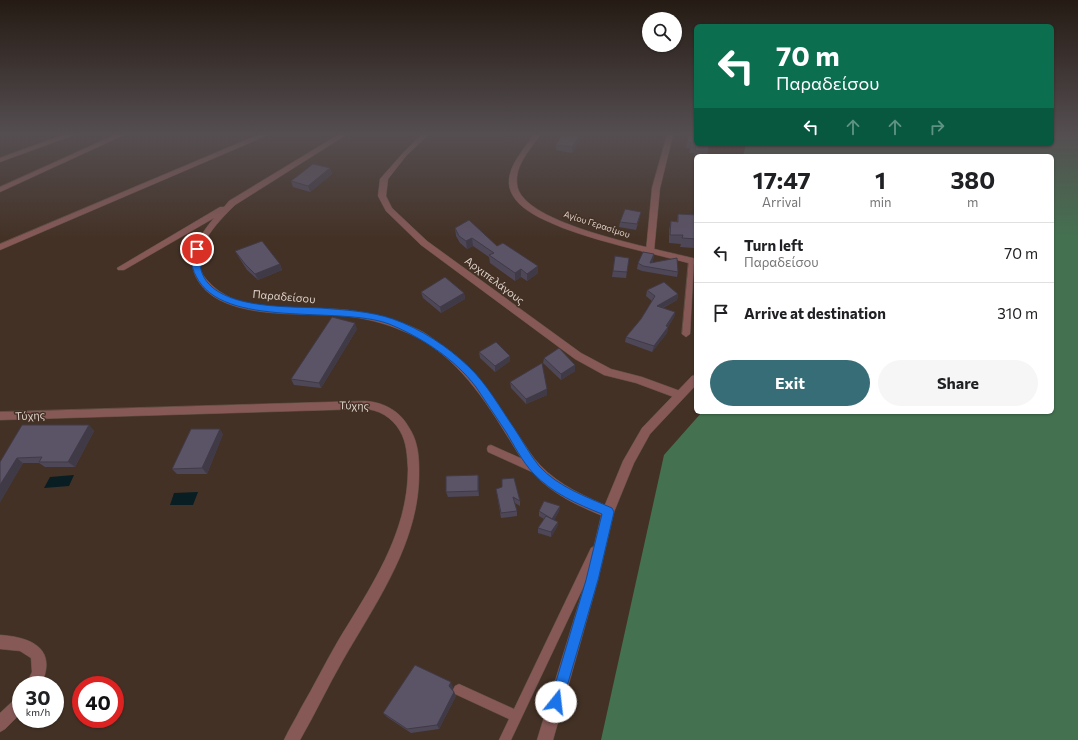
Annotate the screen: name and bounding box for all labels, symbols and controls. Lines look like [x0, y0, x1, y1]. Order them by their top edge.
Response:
map controls [642, 12, 682, 52]
button: search [642, 12, 682, 52]
text: 70 m [776, 38, 840, 72]
icon: left [710, 40, 762, 92]
text: Παραδείσου [776, 72, 879, 94]
icon: left [800, 116, 822, 138]
icon: ahead [842, 116, 864, 138]
icon: ahead [884, 116, 906, 138]
icon: right [926, 116, 948, 138]
text: 17:47 [753, 165, 811, 194]
text: 1 [875, 165, 886, 194]
text: 380 [950, 165, 995, 194]
text: Arrival [762, 194, 801, 210]
text: min [869, 194, 892, 210]
text: m [967, 194, 978, 210]
street label: Αγίου Γερασίμου [562, 208, 632, 240]
pin [180, 232, 214, 266]
text: Turn left [744, 236, 803, 254]
icon: arrive [186, 238, 208, 260]
icon: left [710, 242, 732, 264]
text: 70 m [1004, 244, 1038, 262]
street label: Αρχιπελάγους [463, 253, 527, 307]
text: Παραδείσου [744, 254, 819, 270]
street label: Παραδείσου [252, 287, 316, 305]
icon: arrive [710, 302, 732, 324]
text: Arrive at destination [744, 304, 886, 322]
text: 310 m [997, 304, 1038, 322]
button: Exit [710, 360, 870, 406]
button: Share [878, 360, 1038, 406]
street label: Τύχης [339, 398, 369, 412]
street label: Τύχης [15, 408, 45, 422]
speed limit sign: 40 [72, 676, 124, 728]
position arrow [535, 681, 577, 723]
text: 30 [26, 685, 50, 709]
text: km/h [26, 706, 50, 718]

